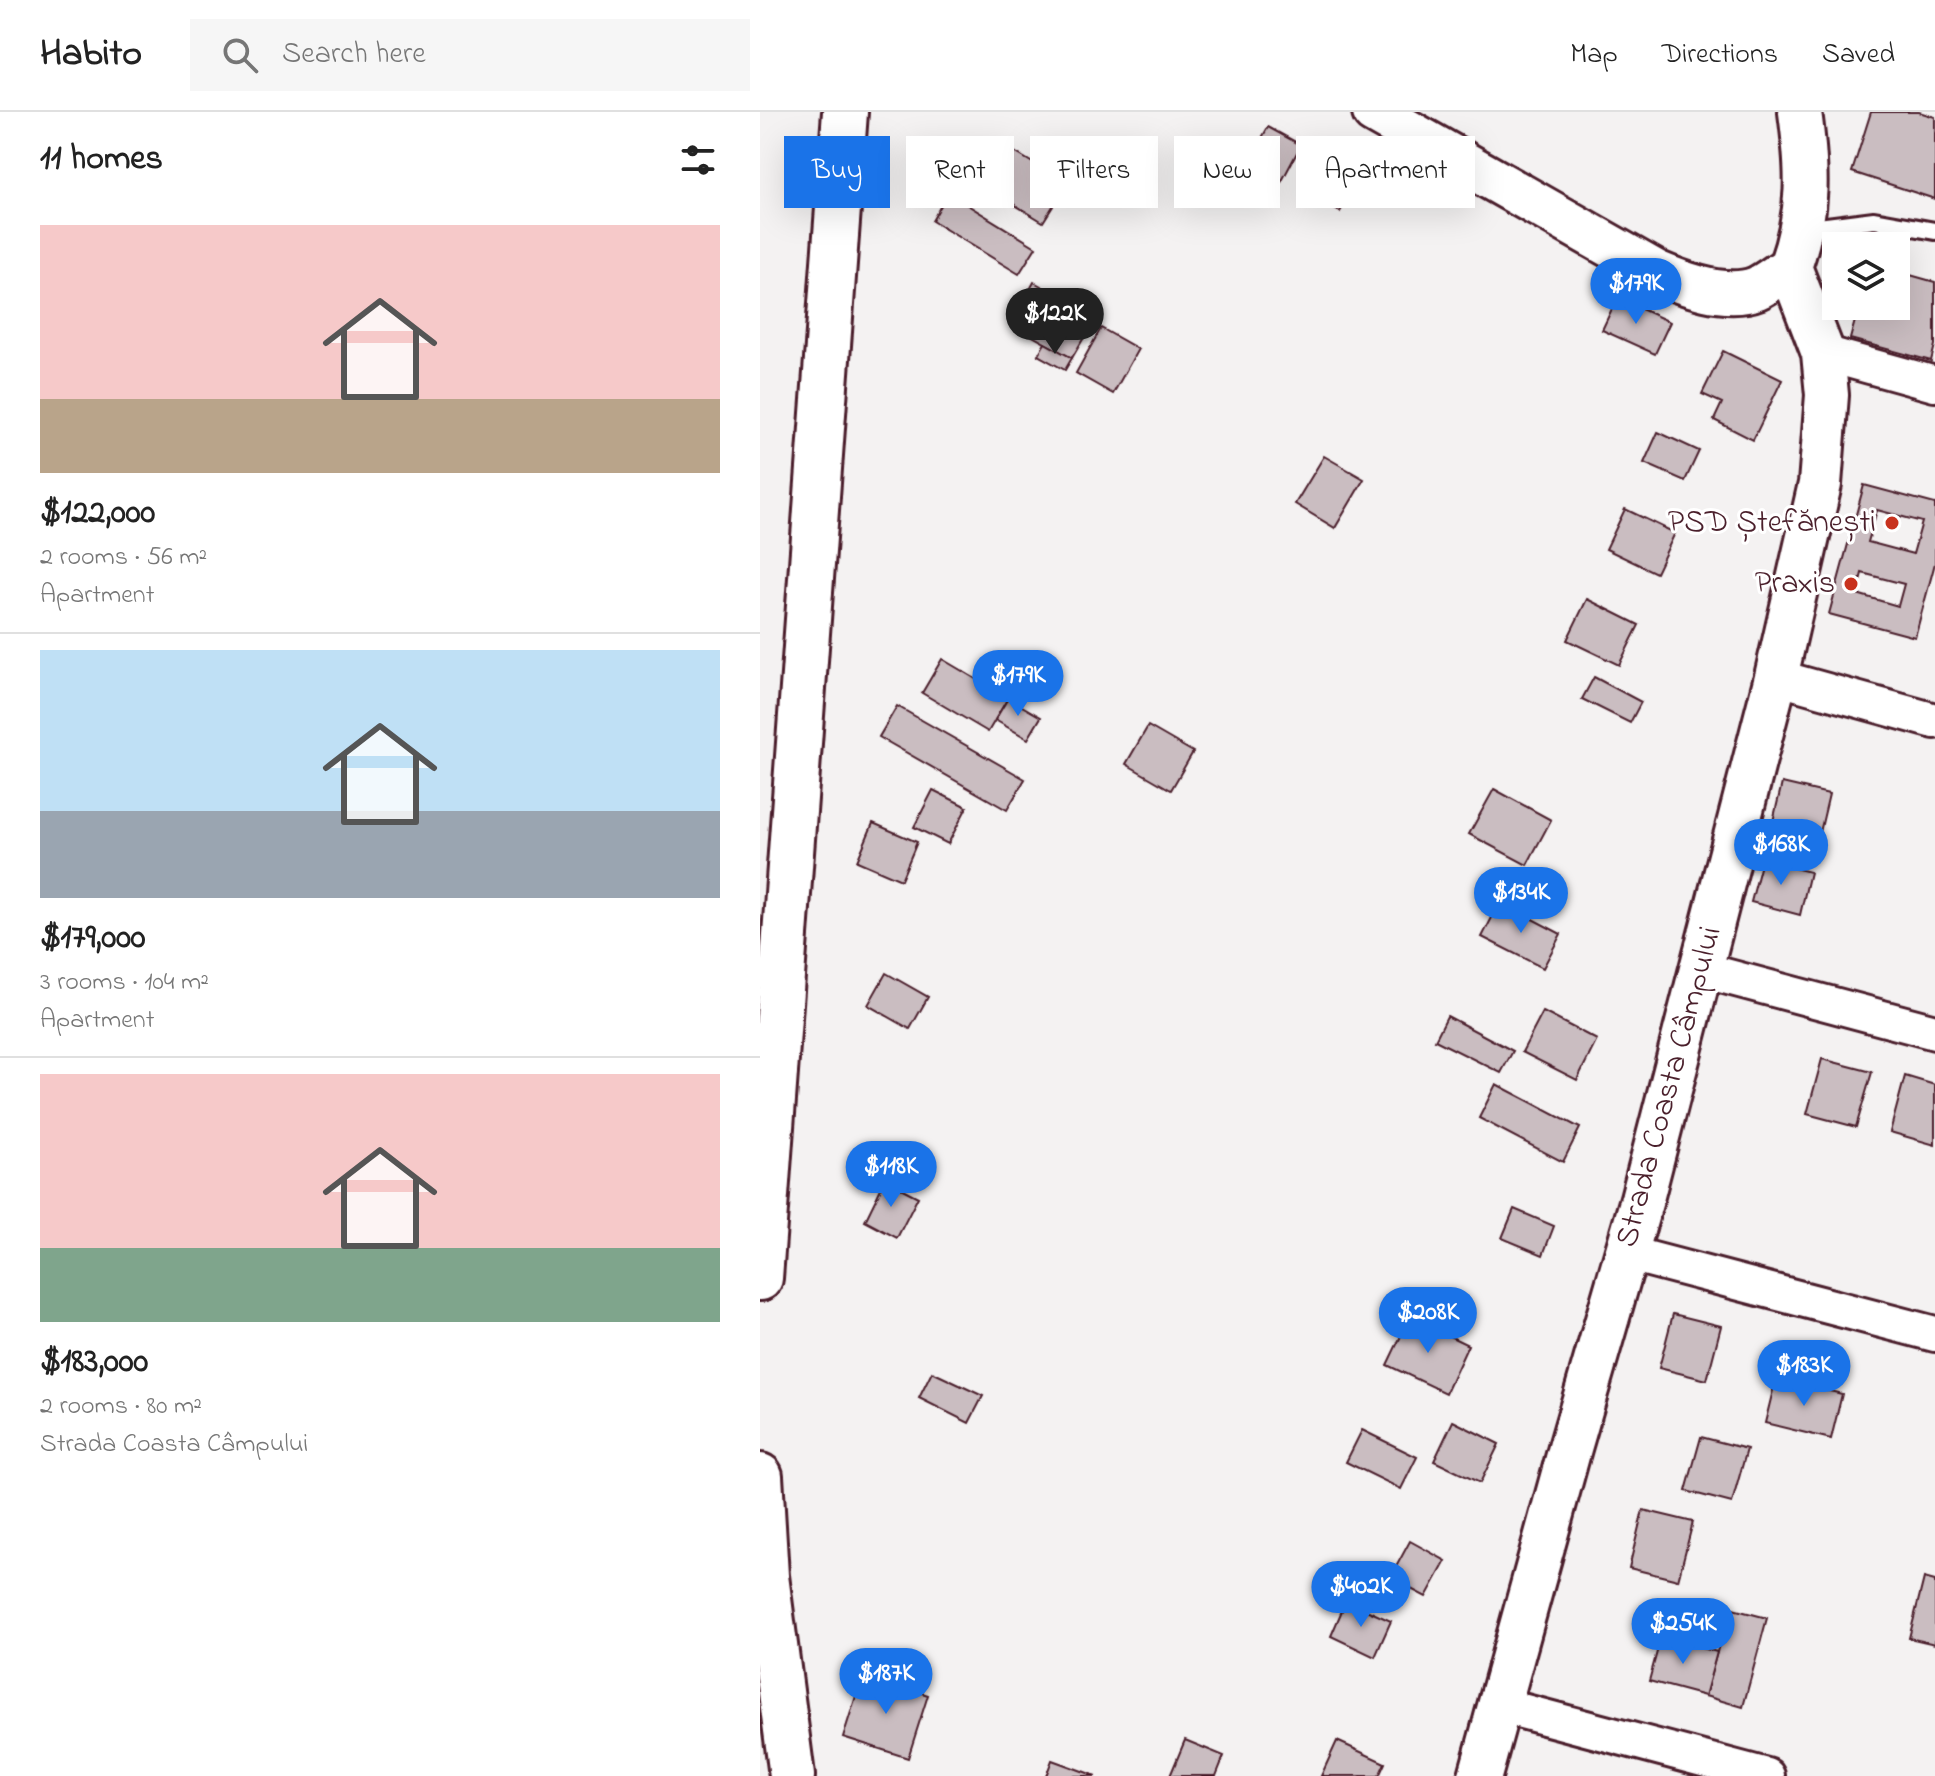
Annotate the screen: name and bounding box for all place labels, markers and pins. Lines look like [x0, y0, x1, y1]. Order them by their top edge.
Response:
pin: $179K [1580, 258, 1692, 326]
pin: $122K [999, 288, 1111, 356]
place label: PSD Ștefănești [1668, 500, 1876, 547]
marker: PSD Ștefănești [1883, 514, 1901, 532]
place label: Praxis [1755, 561, 1835, 608]
marker: Praxis [1842, 575, 1860, 593]
pin: $179K [962, 650, 1074, 718]
pin: $168K [1725, 819, 1837, 887]
pin: $134K [1465, 867, 1577, 935]
pin: $118K [835, 1141, 947, 1209]
pin: $208K [1372, 1287, 1484, 1355]
pin: $183K [1748, 1340, 1860, 1408]
pin: $402K [1305, 1561, 1417, 1629]
pin: $254K [1627, 1598, 1739, 1666]
pin: $187K [830, 1648, 942, 1716]

